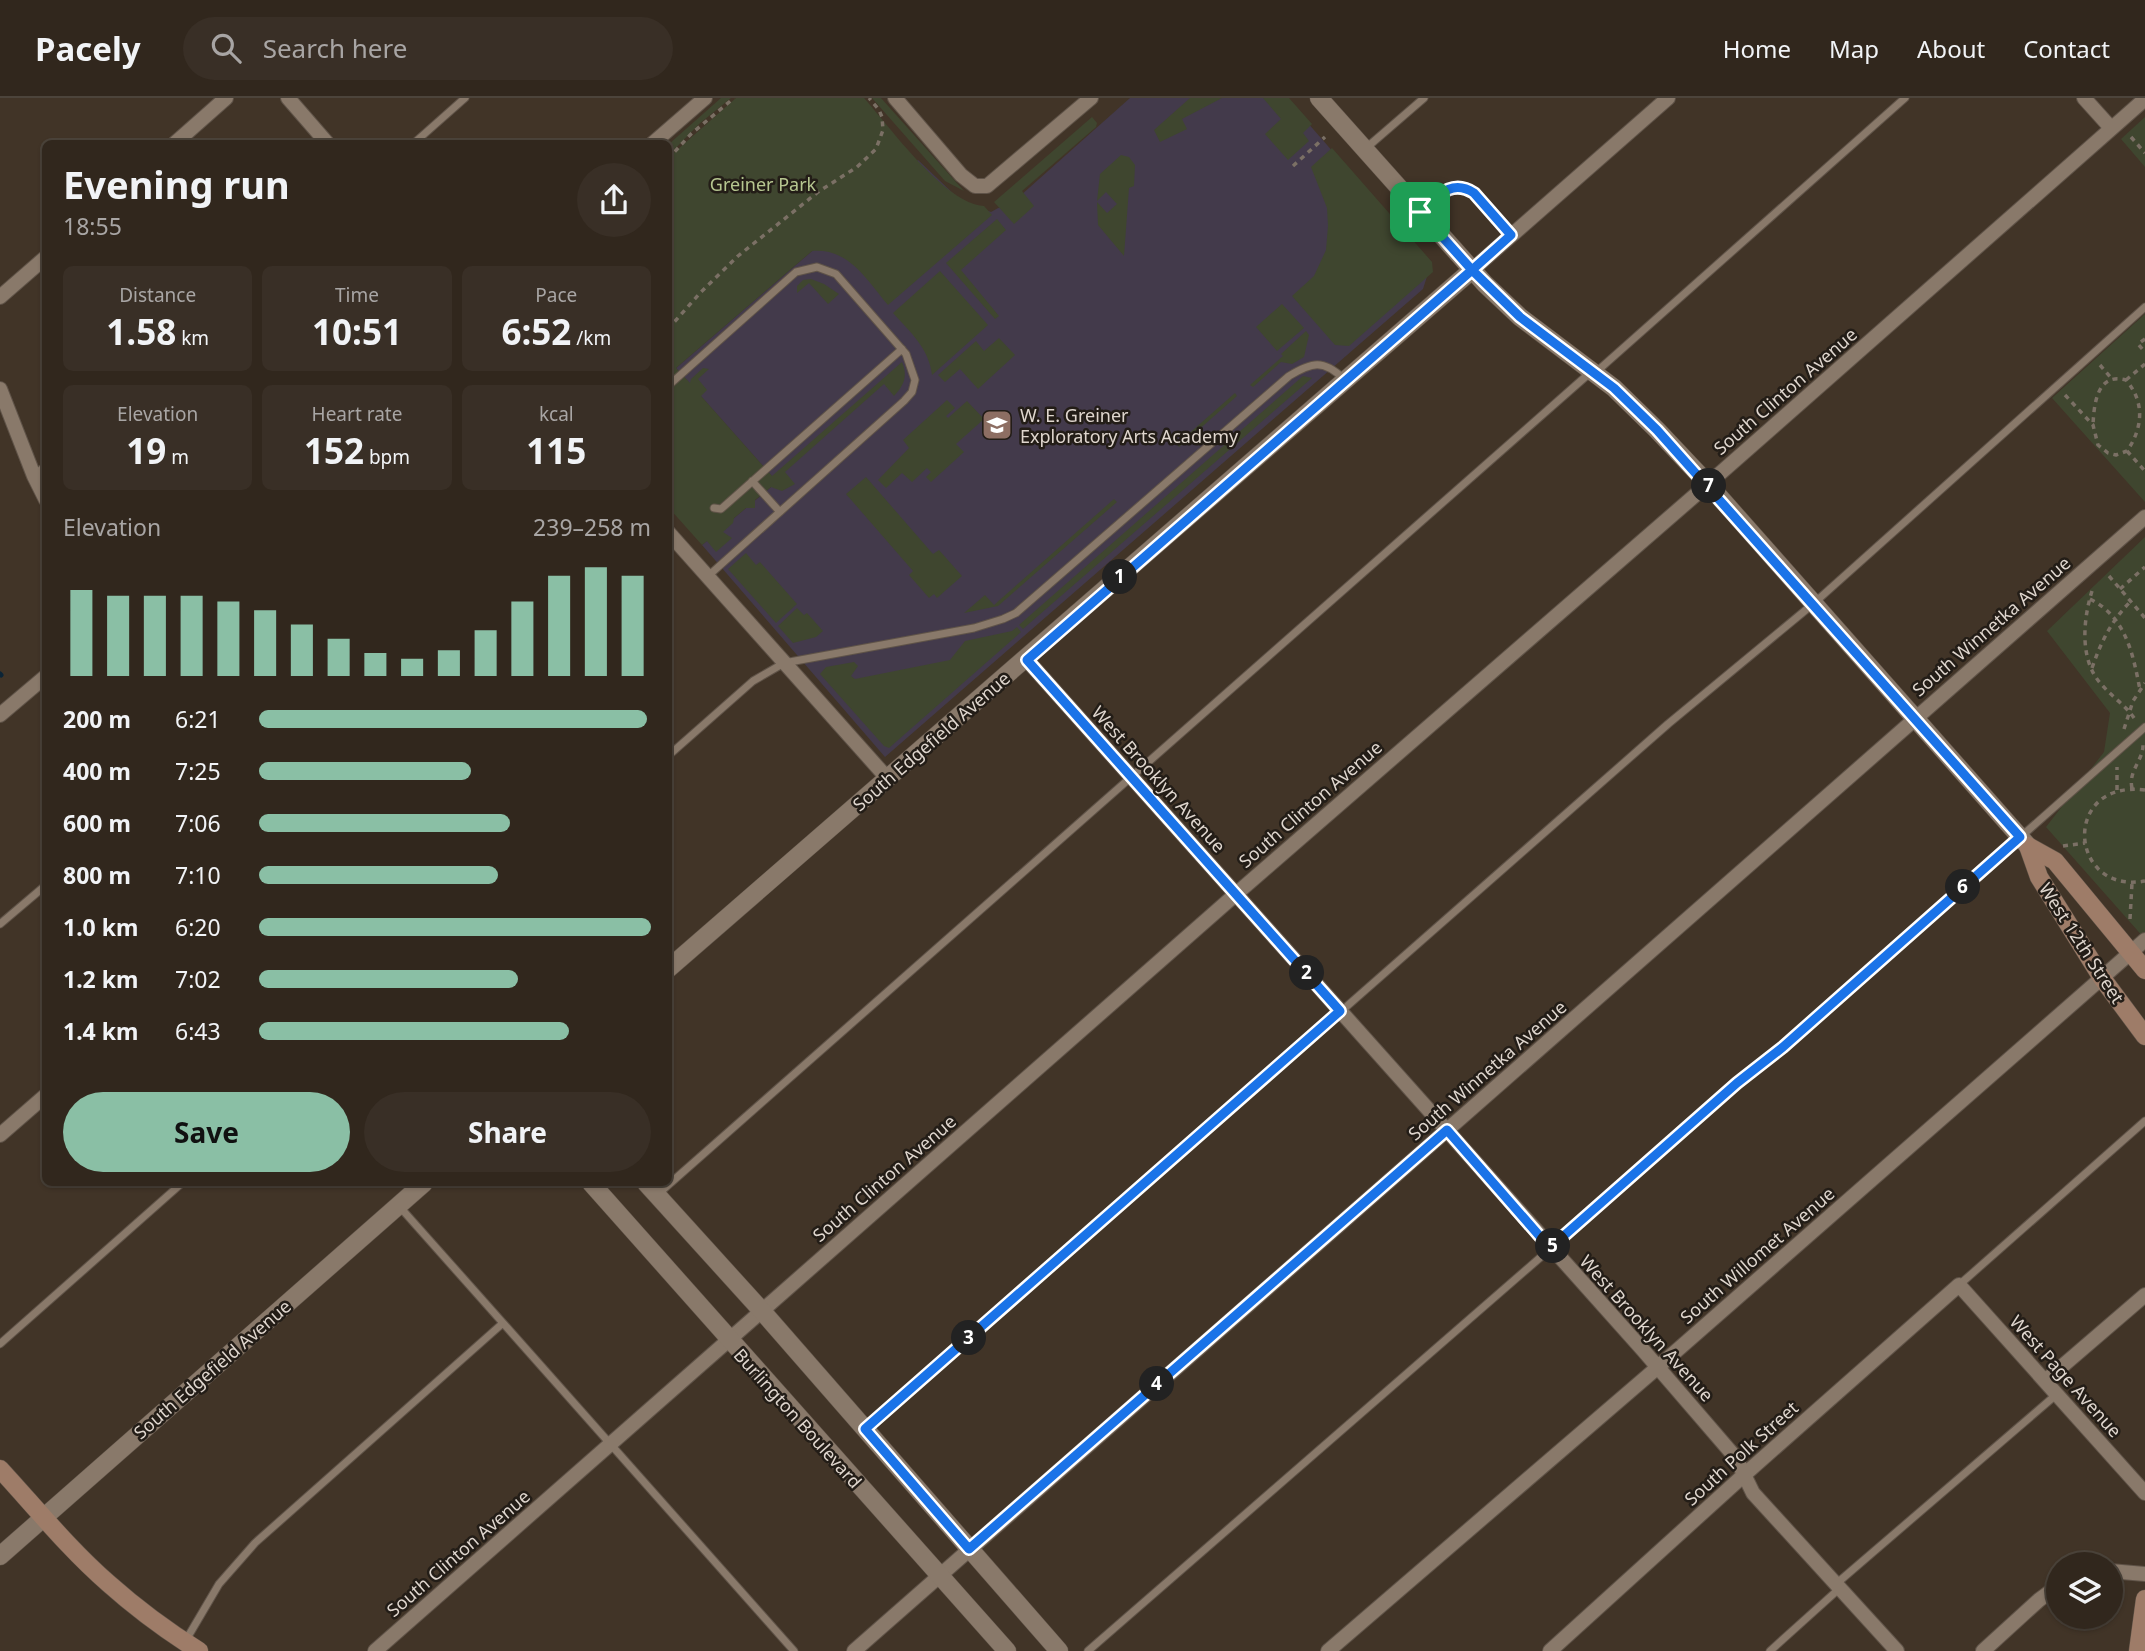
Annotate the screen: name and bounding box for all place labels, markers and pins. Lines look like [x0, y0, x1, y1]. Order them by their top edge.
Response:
pin [1390, 182, 1450, 242]
place label: W. E. Greiner Exploratory Arts Academy [1020, 403, 1239, 448]
school or university icon: W. E. Greiner Exploratory Arts Academy [980, 408, 1014, 442]
pin: 7 [1692, 468, 1726, 504]
pin: 1 [1102, 560, 1138, 594]
pin: 6 [1946, 870, 1980, 904]
pin: 2 [1290, 956, 1324, 990]
pin: 5 [1536, 1228, 1570, 1264]
pin: 3 [951, 1320, 986, 1356]
pin: 4 [1140, 1366, 1174, 1402]

